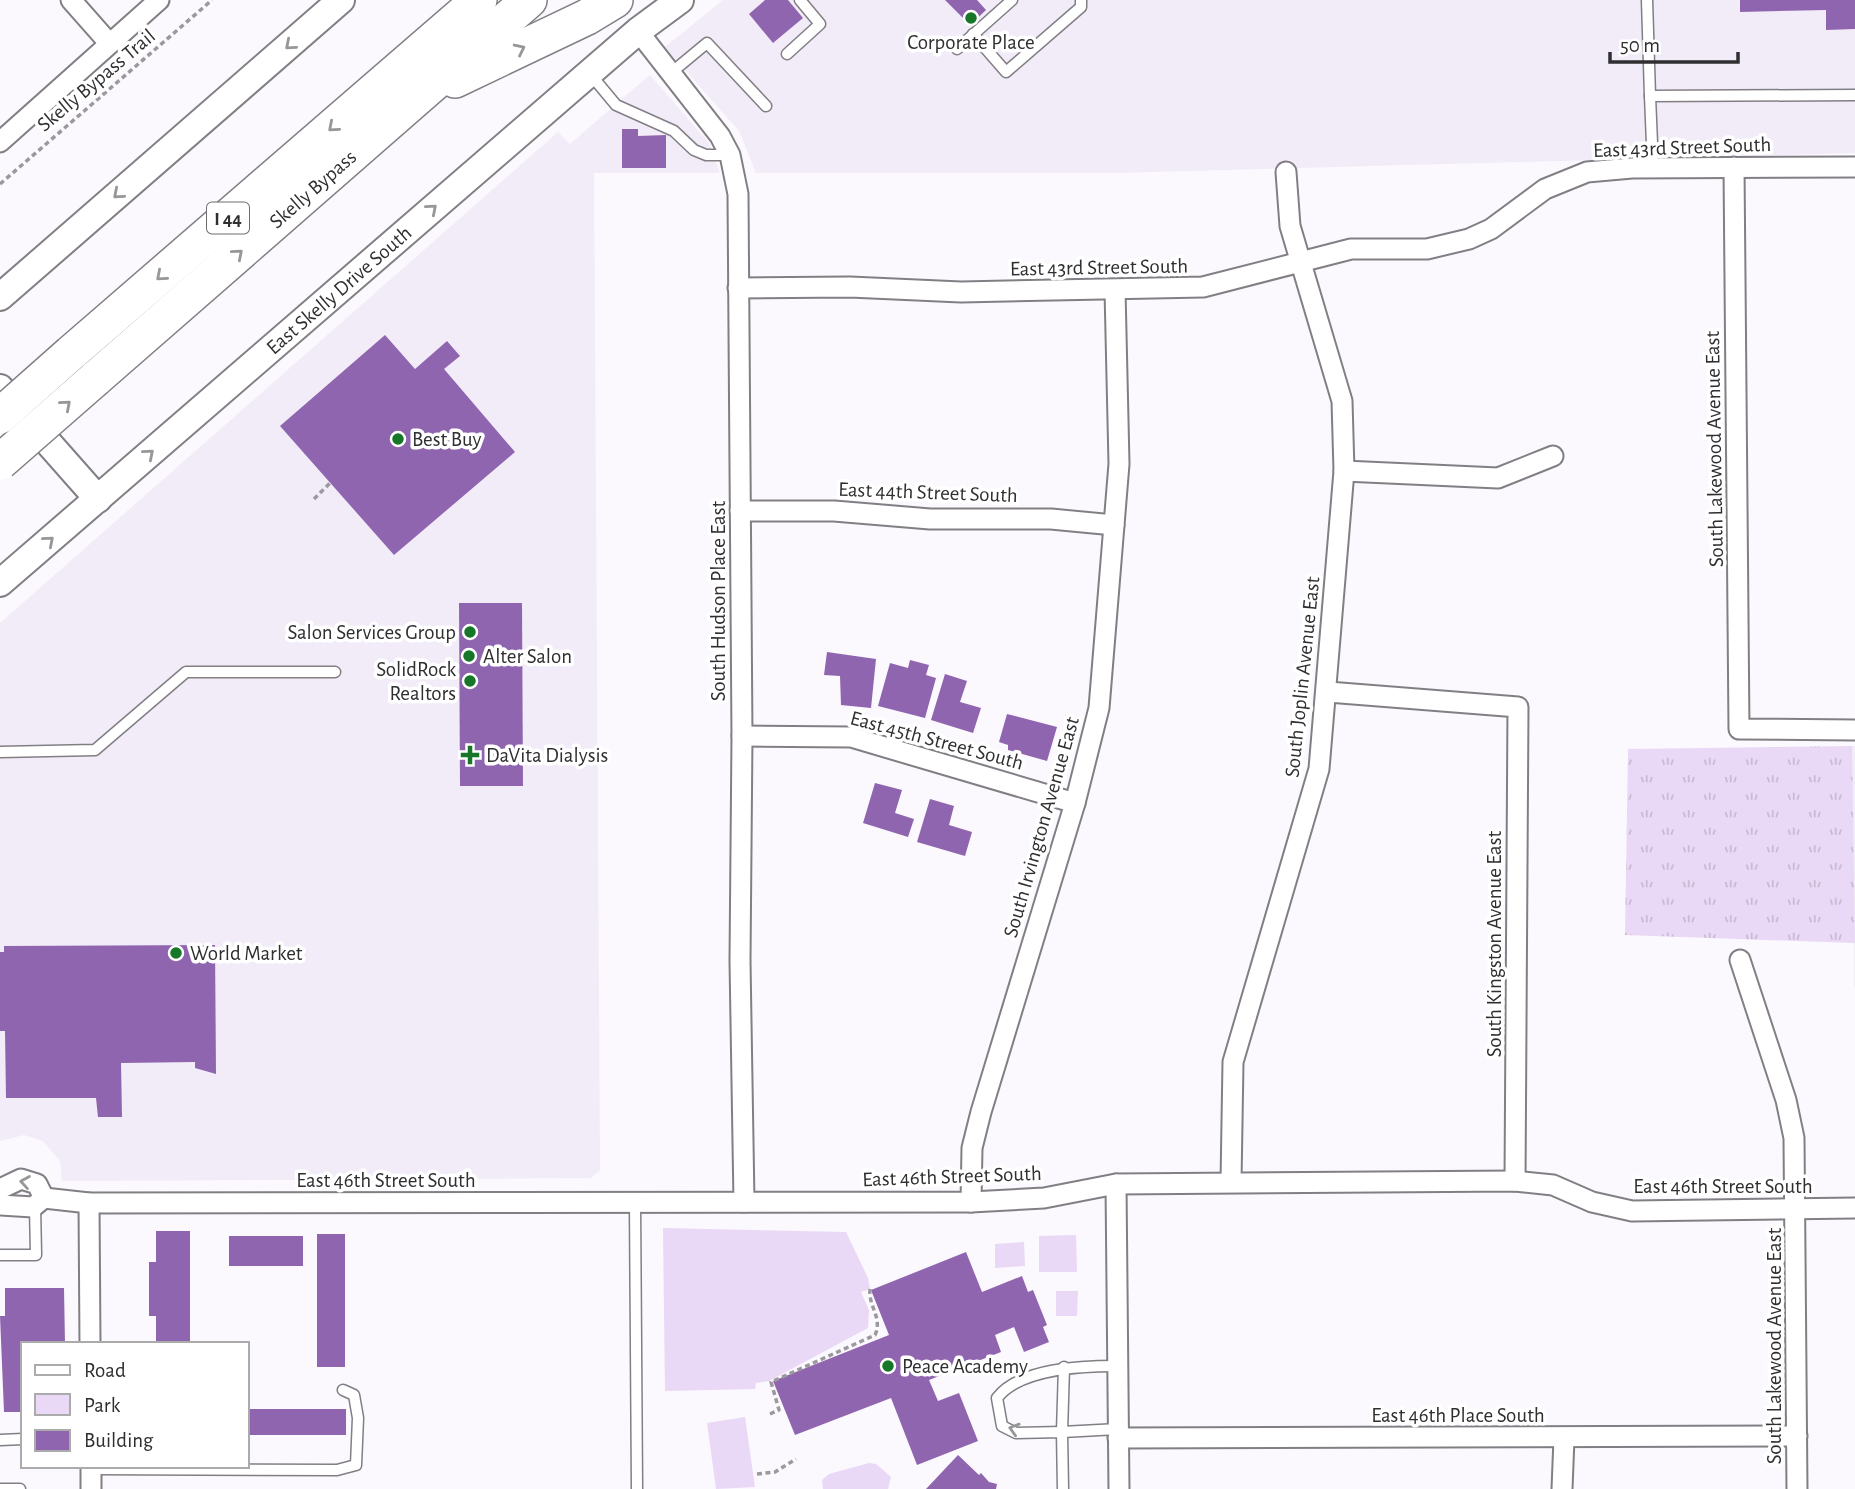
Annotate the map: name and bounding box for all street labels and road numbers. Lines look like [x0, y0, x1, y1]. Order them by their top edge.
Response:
street label: Skelly Bypass Trail [33, 25, 159, 136]
street label: East 43rd Street South [1593, 134, 1771, 161]
street label: Skelly Bypass [266, 146, 360, 233]
road number: I 44 [207, 202, 249, 233]
street label: East Skelly Drive South [263, 222, 416, 358]
street label: East 43rd Street South [1010, 255, 1188, 280]
street label: South Lakewood Avenue East [1702, 330, 1727, 567]
street label: East 44th Street South [838, 479, 1018, 506]
street label: South Hudson Place East [708, 501, 729, 701]
street label: South Joplin Avenue East [1282, 575, 1324, 779]
street label: East 45th Street South [848, 707, 1026, 774]
street label: South Irvington Avenue East [1000, 714, 1083, 940]
street label: South Kingston Avenue East [1484, 831, 1505, 1057]
street label: East 46th Street South [862, 1163, 1042, 1190]
street label: East 46th Street South [296, 1170, 476, 1191]
street label: East 46th Street South [1633, 1176, 1813, 1197]
street label: South Lakewood Avenue East [1764, 1228, 1785, 1464]
street label: East 46th Place South [1371, 1405, 1545, 1426]

